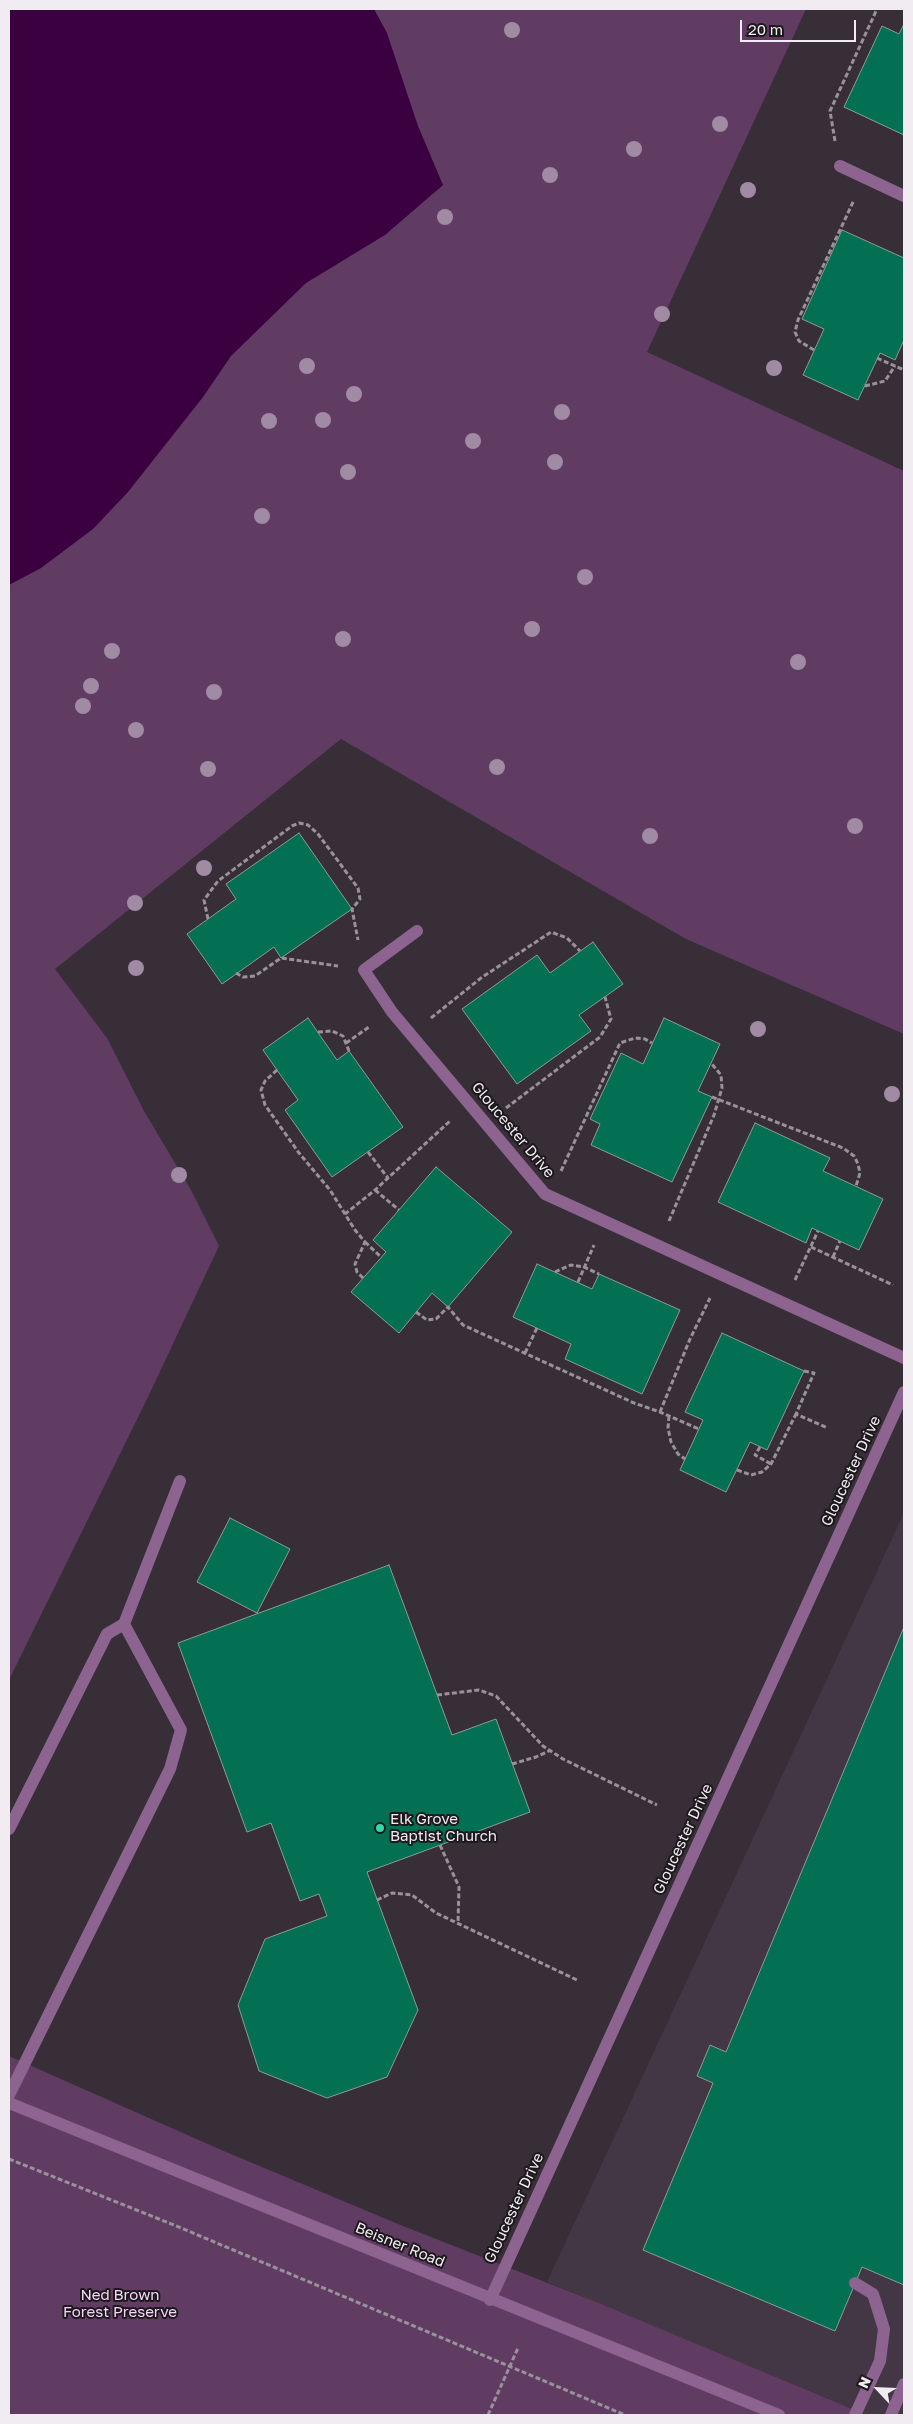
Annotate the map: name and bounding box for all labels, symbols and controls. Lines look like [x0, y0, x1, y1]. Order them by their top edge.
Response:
scale bar [743, 10, 859, 42]
text: 20 m [748, 20, 783, 38]
street label: Gloucester Drive [468, 1078, 558, 1182]
street label: Gloucester Drive [818, 1413, 884, 1529]
street label: Gloucester Drive [650, 1781, 716, 1897]
place label: Elk Grove Baptist Church [390, 1810, 497, 1845]
marker: Elk Grove Baptist Church [374, 1822, 386, 1834]
street label: Gloucester Drive [481, 2150, 547, 2266]
street label: Beisner Road [353, 2219, 447, 2271]
park label: Ned Brown Forest Preserve [63, 2286, 177, 2321]
north arrow [853, 2364, 903, 2414]
text: N [854, 2374, 874, 2391]

